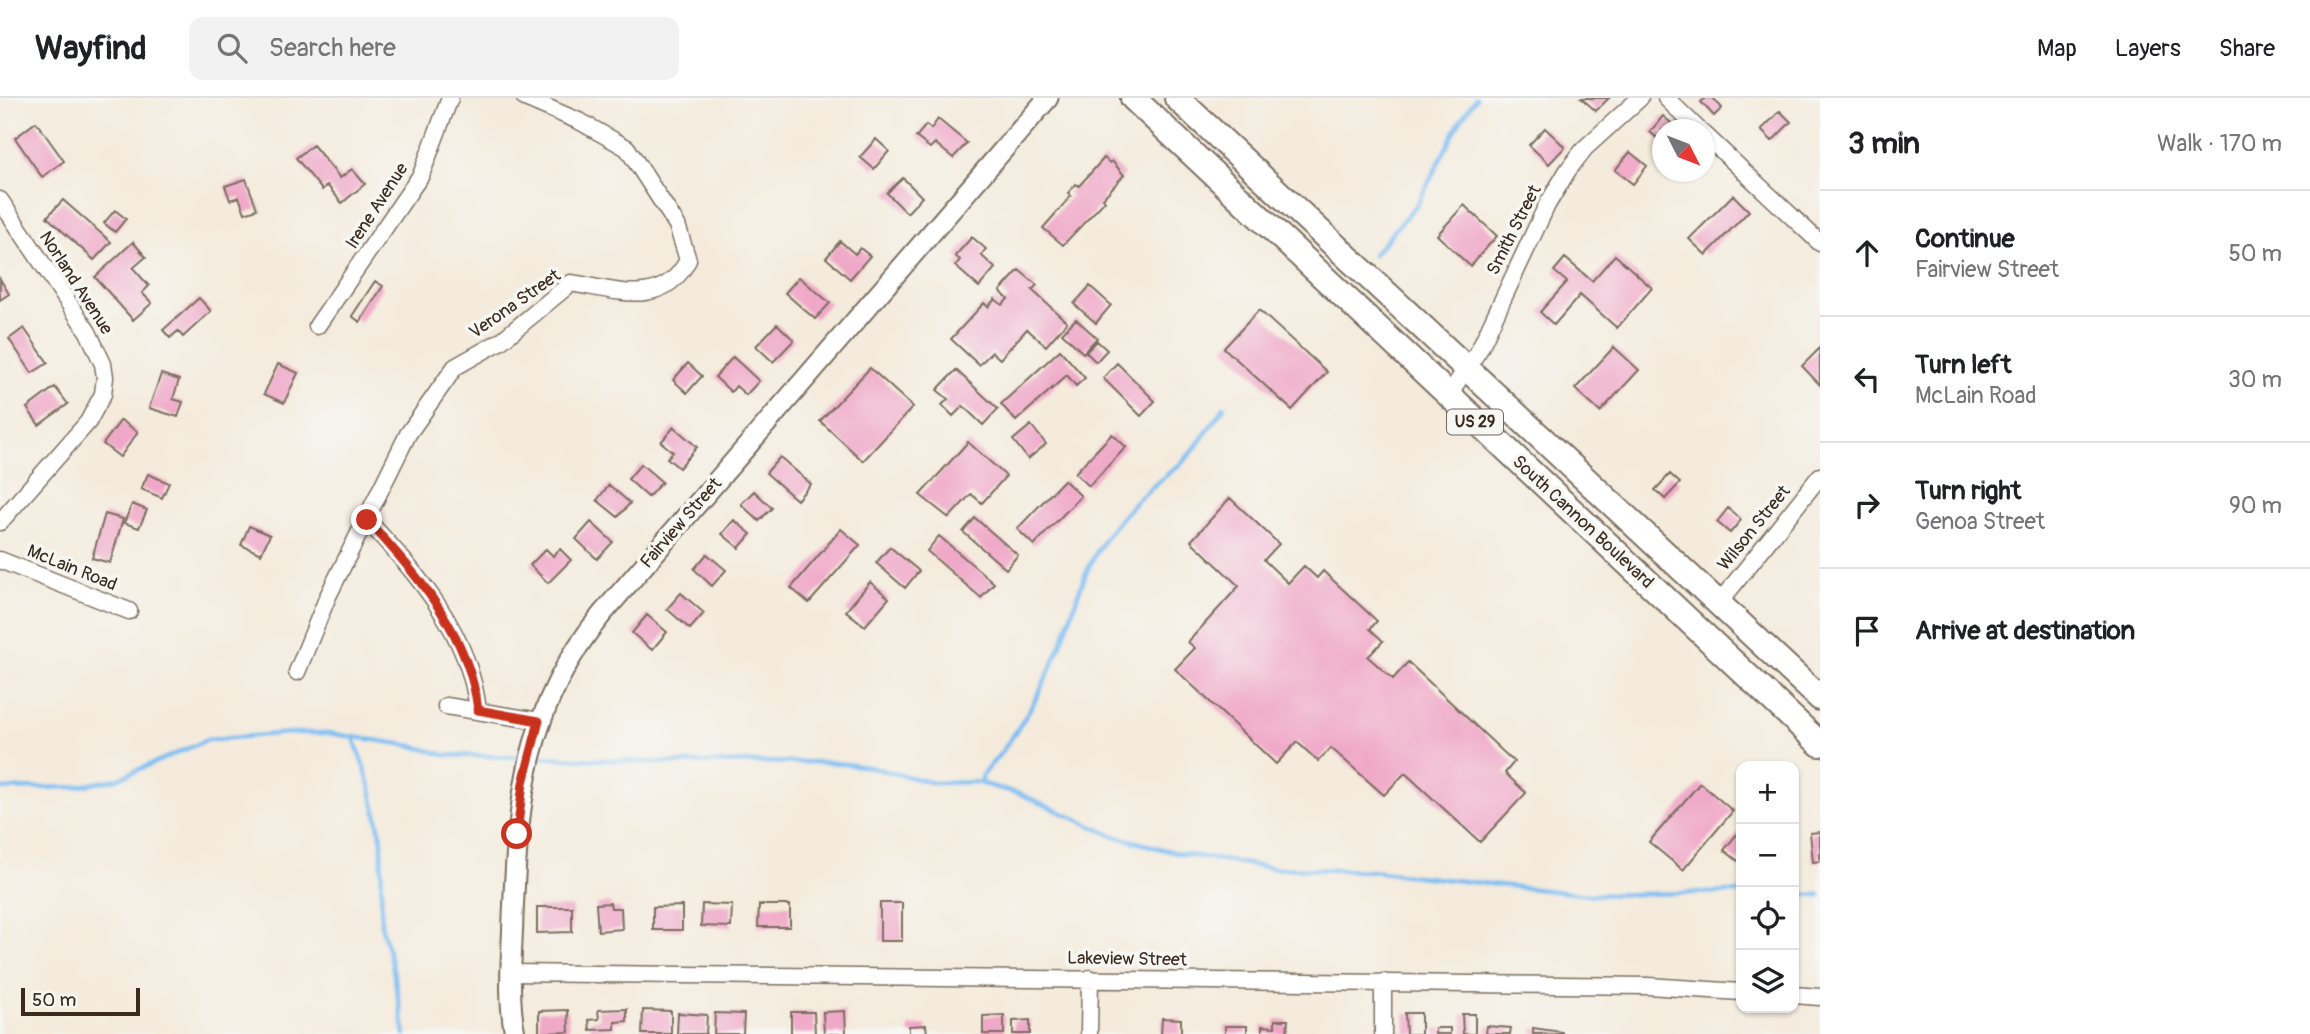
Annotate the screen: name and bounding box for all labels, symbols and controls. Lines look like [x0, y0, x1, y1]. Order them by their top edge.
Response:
search box [189, 17, 679, 80]
text: Wayfind [35, 28, 147, 69]
icon: search [213, 29, 251, 67]
text: Search here [269, 32, 396, 64]
text: Map [2037, 34, 2077, 63]
text: Layers [2115, 34, 2181, 63]
text: Share [2219, 34, 2275, 63]
north arrow [1652, 119, 1715, 182]
text: 3 min [1848, 125, 1920, 162]
text: Walk · 170 m [2157, 129, 2282, 158]
street label: Irene Avenue [341, 159, 413, 253]
street label: Smith Street [1481, 180, 1547, 279]
text: Continue [1915, 223, 2015, 255]
street label: Norland Avenue [34, 227, 118, 339]
icon: ahead [1848, 234, 1886, 272]
text: 50 m [2228, 239, 2282, 268]
text: Fairview Street [1915, 255, 2059, 284]
street label: Verona Street [465, 264, 566, 344]
text: Turn left [1915, 349, 2011, 381]
icon: left [1848, 360, 1886, 398]
text: 30 m [2228, 365, 2282, 394]
text: McLain Road [1915, 381, 2036, 410]
road number: US 29 [1447, 410, 1503, 434]
street label: South Cannon Boulevard [1507, 450, 1659, 594]
street label: Fairview Street [635, 472, 727, 573]
text: Turn right [1915, 475, 2021, 507]
street label: Wilson Street [1713, 480, 1796, 575]
icon: right [1848, 486, 1886, 524]
text: 90 m [2229, 491, 2282, 520]
route end [351, 504, 382, 535]
text: Genoa Street [1915, 507, 2045, 536]
street label: McLain Road [24, 540, 120, 596]
icon: arrive [1848, 612, 1886, 650]
text: Arrive at destination [1915, 615, 2135, 647]
map controls [1736, 761, 1799, 1013]
button: + [1736, 761, 1799, 824]
route start [501, 818, 532, 849]
button: − [1736, 824, 1799, 887]
button: locate [1736, 887, 1799, 950]
street label: Lakeview Street [1067, 946, 1188, 972]
button: layers [1736, 950, 1799, 1013]
scale bar [21, 985, 140, 1017]
text: 50 m [32, 988, 76, 1012]

